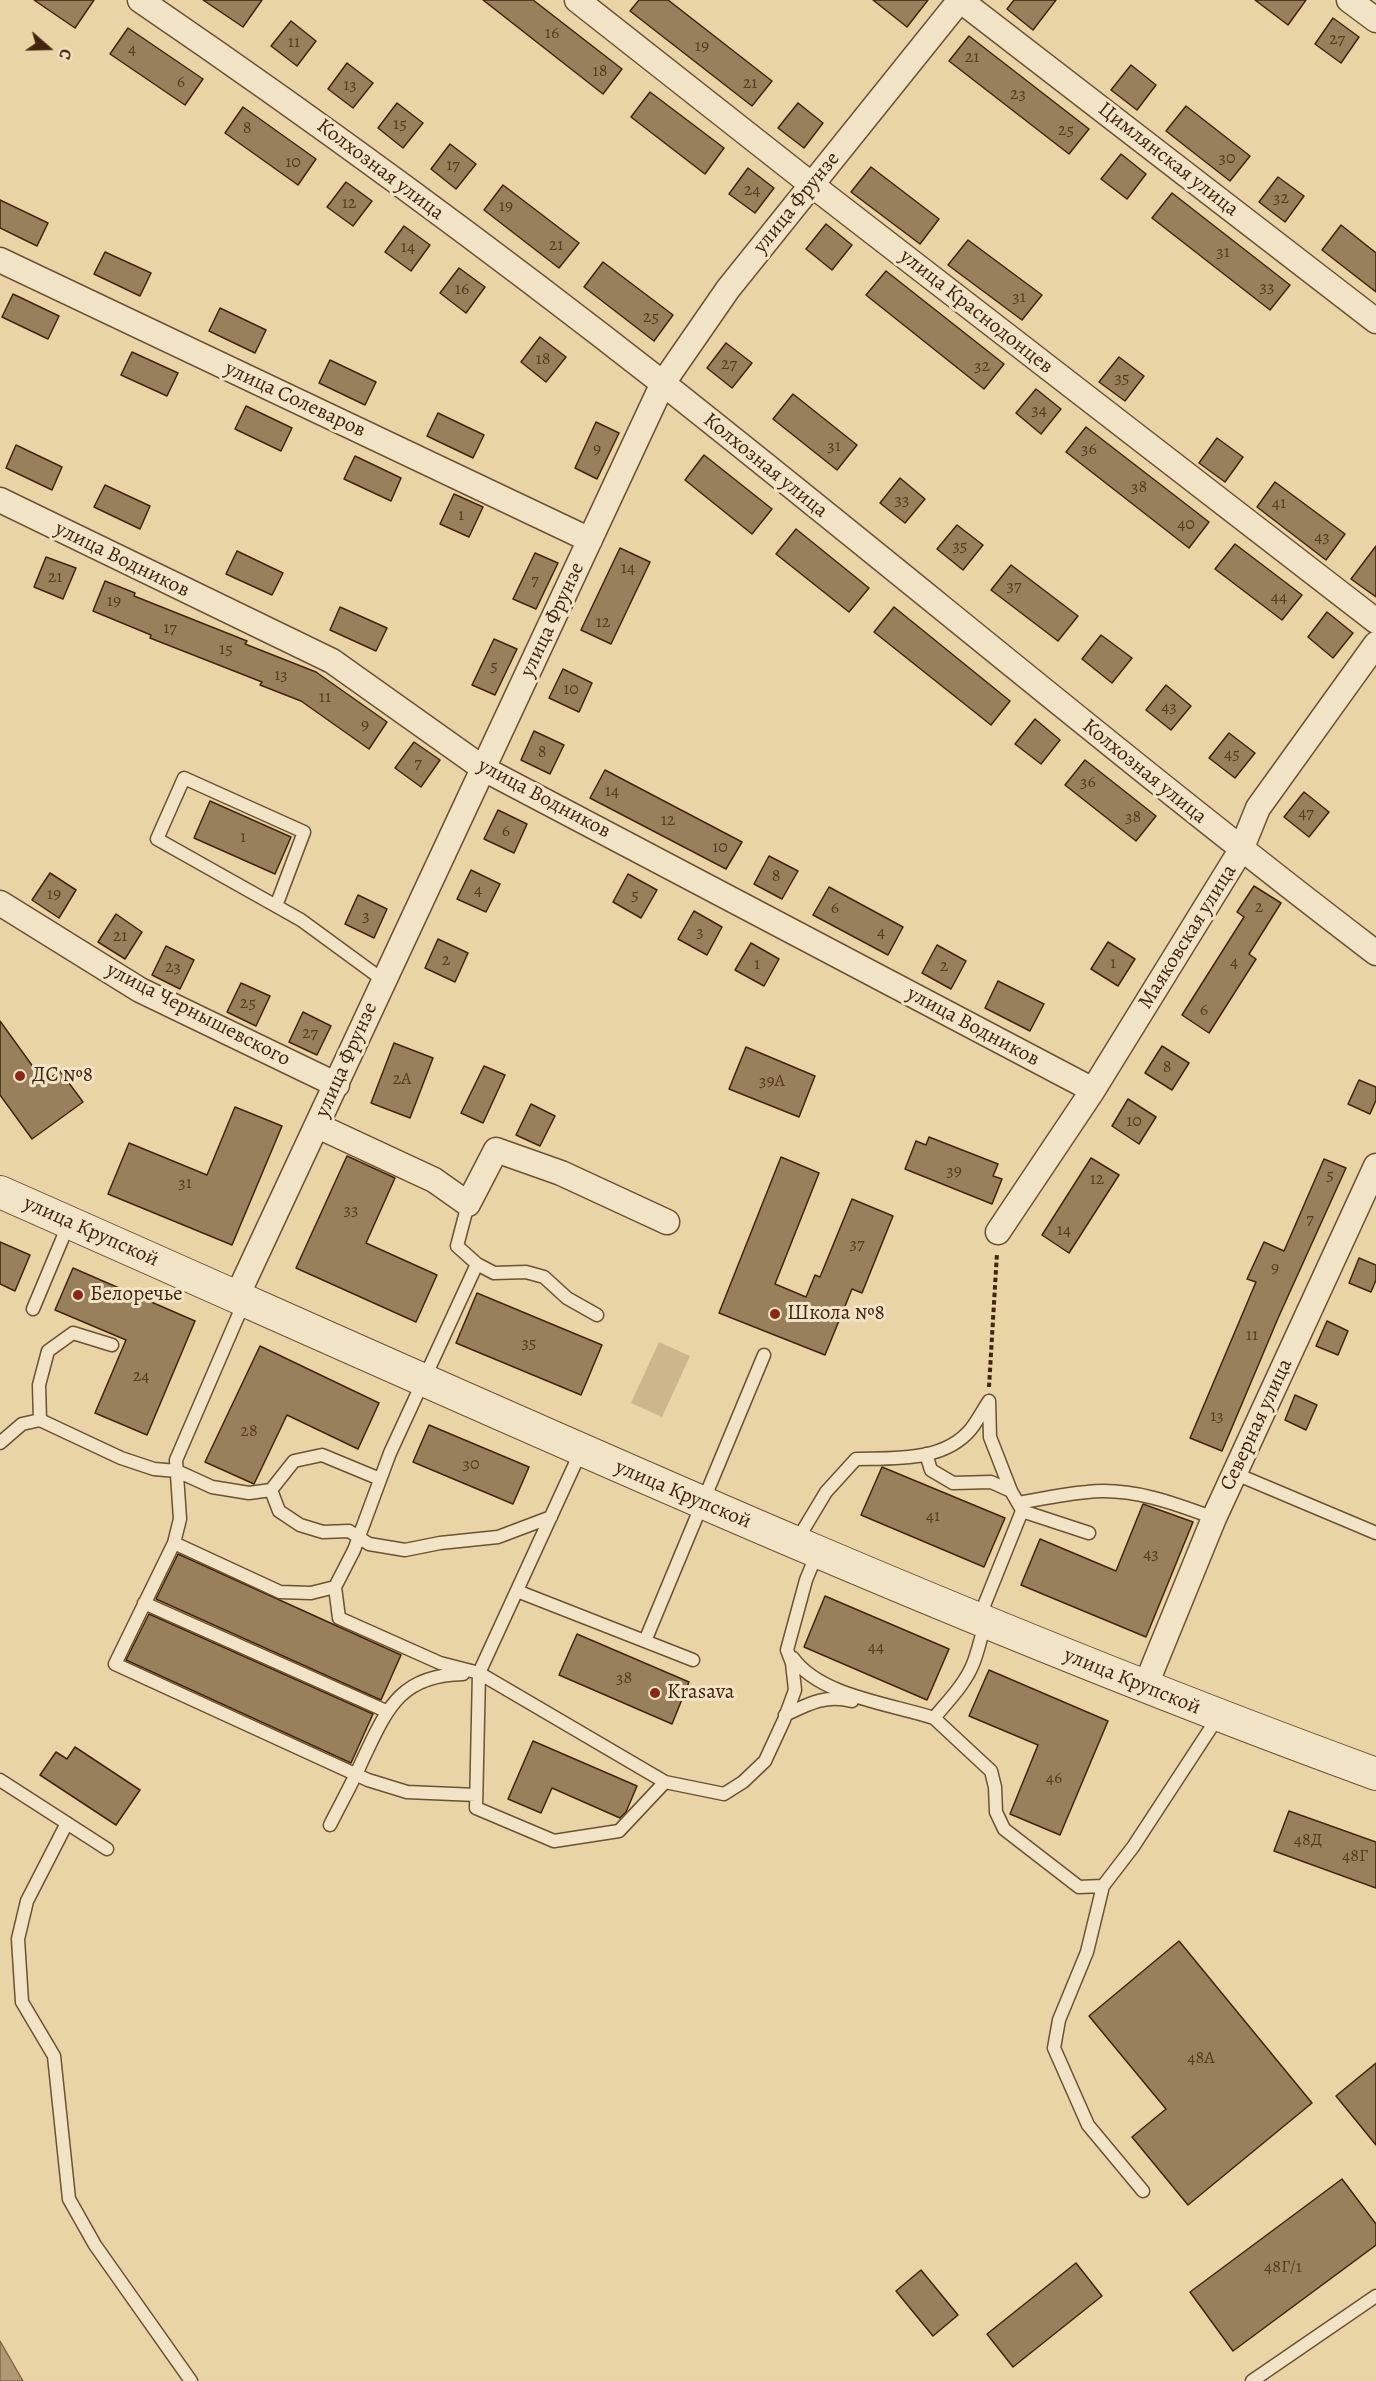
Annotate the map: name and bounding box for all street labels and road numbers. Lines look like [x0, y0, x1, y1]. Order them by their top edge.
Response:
street label: Цимлянская улица [1093, 97, 1243, 223]
street label: Колхозная улица [311, 114, 449, 226]
street label: улица Фрунзе [748, 147, 846, 259]
street label: улица Краснодонцев [894, 244, 1058, 380]
street label: улица Солеваров [221, 356, 369, 444]
street label: Колхозная улица [698, 408, 832, 524]
street label: улица Водников [51, 517, 193, 603]
street label: улица Фрунзе [515, 559, 591, 681]
street label: Колхозная улица [1077, 714, 1211, 830]
street label: улица Водников [473, 753, 615, 845]
street label: Маяковская улица [1133, 860, 1243, 1014]
street label: улица Чернышевского [102, 958, 294, 1072]
street label: улица Водников [902, 981, 1044, 1073]
street label: улица Фрунзе [310, 998, 384, 1122]
street label: улица Крупской [19, 1191, 163, 1273]
street label: Северная улица [1215, 1355, 1299, 1495]
street label: улица Крупской [611, 1455, 755, 1535]
street label: улица Крупской [1060, 1643, 1204, 1721]

